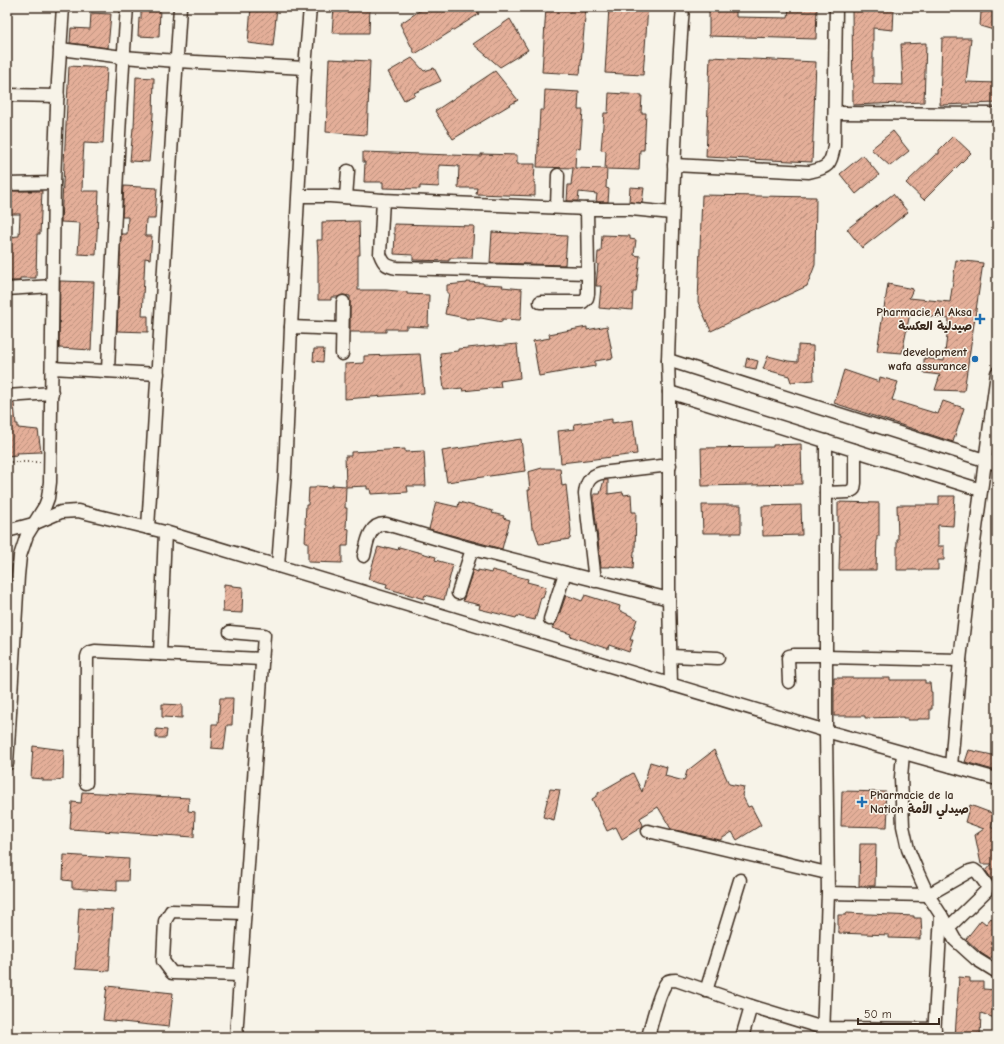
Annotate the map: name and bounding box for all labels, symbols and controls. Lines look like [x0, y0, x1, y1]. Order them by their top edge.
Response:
place label: Pharmacie Al Aksa صيدلية العكسة [876, 305, 972, 333]
marker: Pharmacie Al Aksa صيدلية العكسة [975, 314, 985, 324]
place label: development wafa assurance [888, 345, 968, 373]
marker: development wafa assurance [970, 354, 980, 364]
place label: Pharmacie de la Nation صيدلي الأمة [870, 788, 969, 820]
marker: Pharmacie de la Nation صيدلي الأمة [857, 797, 867, 807]
scale bar [858, 1000, 939, 1026]
text: 50 m [864, 1007, 892, 1021]

